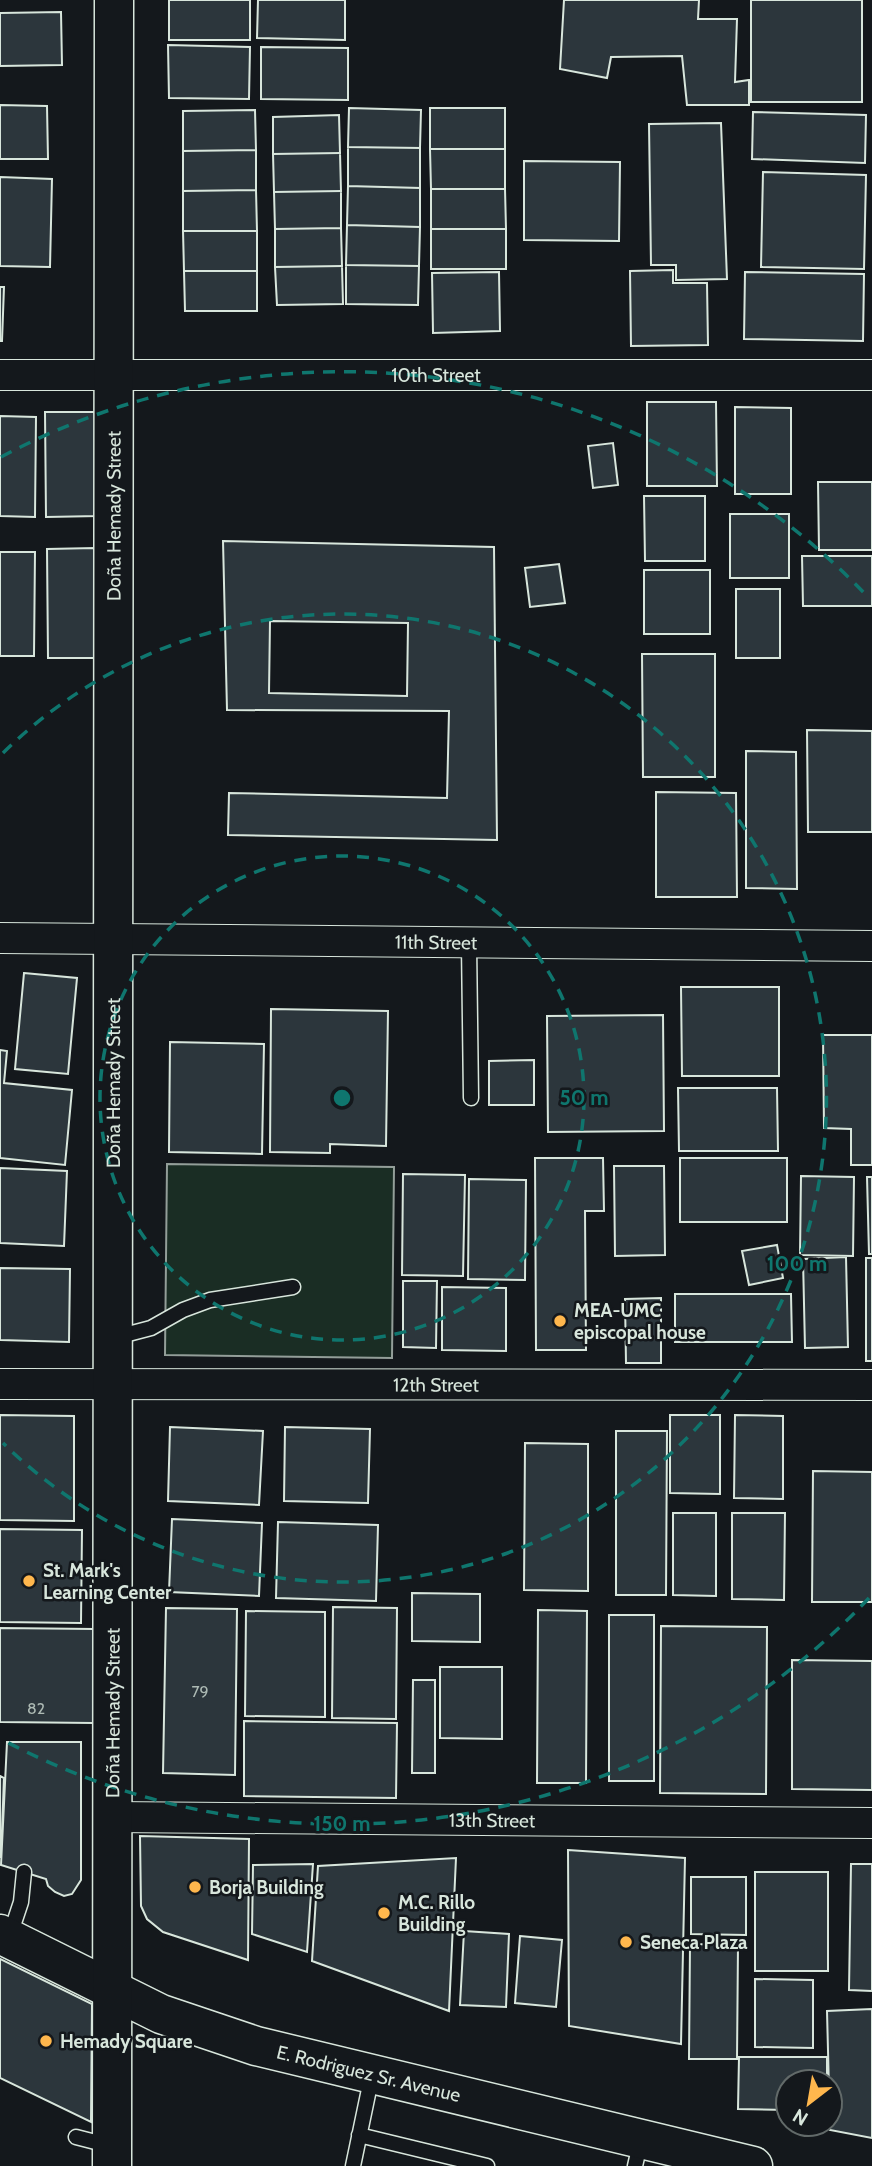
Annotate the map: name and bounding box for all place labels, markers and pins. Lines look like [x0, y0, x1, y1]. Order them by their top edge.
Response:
centre of rings [330, 1086, 354, 1110]
place label: MEA-UMC episcopal house [574, 1299, 706, 1344]
marker: MEA-UMC episcopal house [552, 1313, 568, 1329]
place label: St. Mark's Learning Center [43, 1559, 172, 1604]
marker: St. Mark's Learning Center [21, 1573, 37, 1589]
place label: Borja Building [209, 1876, 324, 1899]
marker: Borja Building [187, 1879, 203, 1895]
place label: M.C. Rillo Building [398, 1891, 475, 1936]
marker: M.C. Rillo Building [376, 1905, 392, 1921]
place label: Seneca Plaza [640, 1931, 748, 1954]
marker: Seneca Plaza [618, 1934, 634, 1950]
place label: Hemady Square [60, 2030, 193, 2053]
marker: Hemady Square [38, 2033, 54, 2049]

